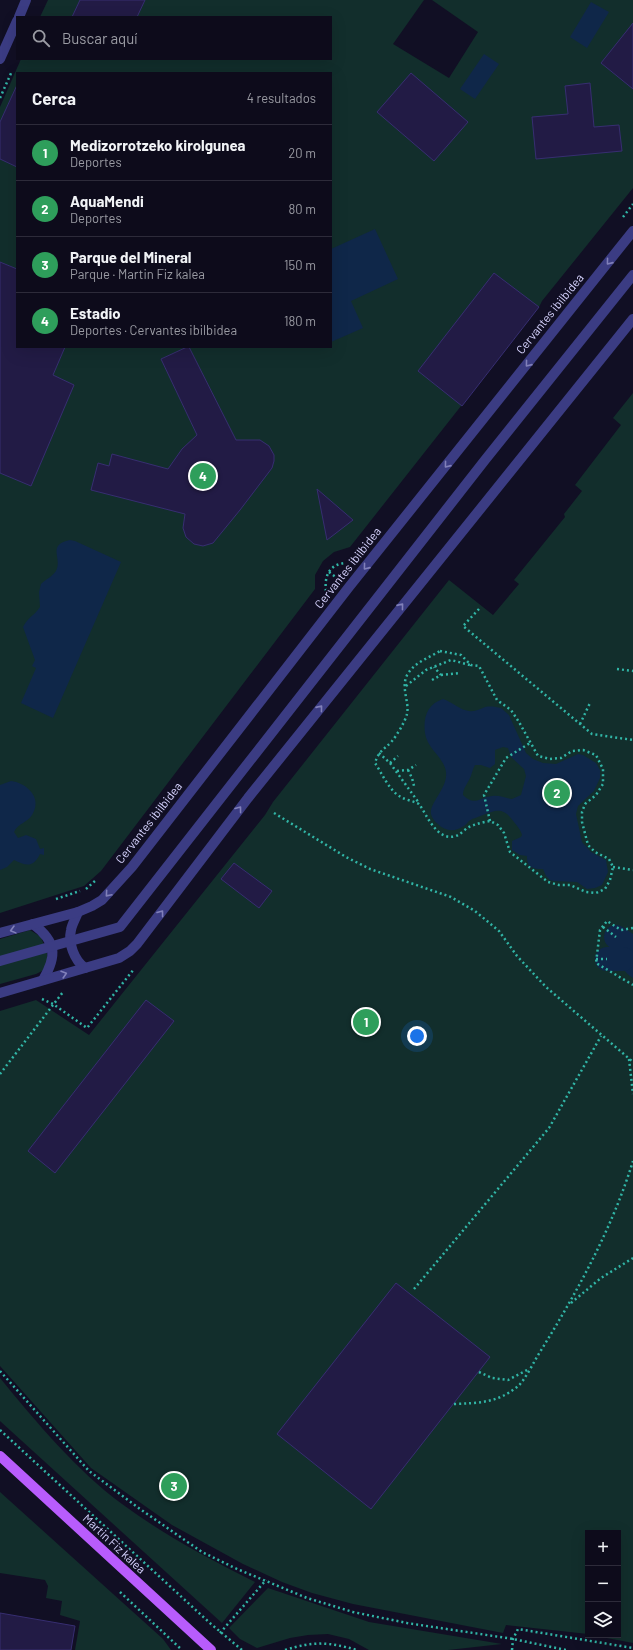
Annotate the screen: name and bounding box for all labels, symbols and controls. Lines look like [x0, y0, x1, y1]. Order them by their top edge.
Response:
search box [16, 16, 332, 60]
icon: search [30, 27, 52, 49]
text: Buscar aquí [62, 29, 138, 47]
text: Cerca [32, 88, 76, 108]
text: 4 resultados [247, 90, 316, 106]
text: Medizorrotzeko kirolgunea [70, 136, 245, 154]
text: 1 [43, 145, 47, 161]
text: 20 m [288, 145, 316, 161]
text: Deportes [70, 154, 122, 170]
text: AquaMendi [70, 192, 144, 210]
text: 2 [41, 201, 49, 217]
text: 80 m [289, 201, 316, 217]
text: Deportes [70, 210, 122, 226]
text: Parque del Mineral [70, 248, 192, 266]
text: 3 [41, 257, 49, 273]
text: 150 m [284, 257, 316, 273]
one-way arrow [606, 257, 613, 264]
text: Parque · Martin Fiz kalea [70, 266, 205, 282]
street label: Cervantes ibilbidea [513, 270, 586, 356]
text: Estadio [70, 304, 121, 322]
text: 4 [41, 313, 49, 329]
text: 180 m [284, 313, 316, 329]
text: Deportes · Cervantes ibilbidea [70, 322, 237, 338]
one-way arrow [525, 359, 532, 366]
pin: 4 [190, 461, 216, 491]
one-way arrow [444, 461, 451, 468]
street label: Cervantes ibilbidea [311, 524, 383, 611]
one-way arrow [363, 562, 370, 569]
one-way arrow [397, 603, 404, 611]
one-way arrow [316, 705, 323, 712]
pin: 2 [544, 778, 570, 808]
street label: Cervantes ibilbidea [112, 779, 184, 866]
one-way arrow [235, 807, 242, 814]
one-way arrow [106, 889, 113, 896]
one-way arrow [156, 910, 164, 917]
one-way arrow [10, 925, 17, 933]
one-way arrow [61, 970, 68, 979]
pin: 1 [353, 1007, 379, 1037]
your location [407, 1026, 427, 1046]
pin: 3 [161, 1471, 187, 1501]
street label: Martin Fiz kalea [80, 1511, 149, 1576]
map controls [585, 1530, 621, 1638]
button: + [585, 1530, 621, 1566]
button: − [585, 1566, 621, 1602]
button: layers [585, 1602, 621, 1638]

